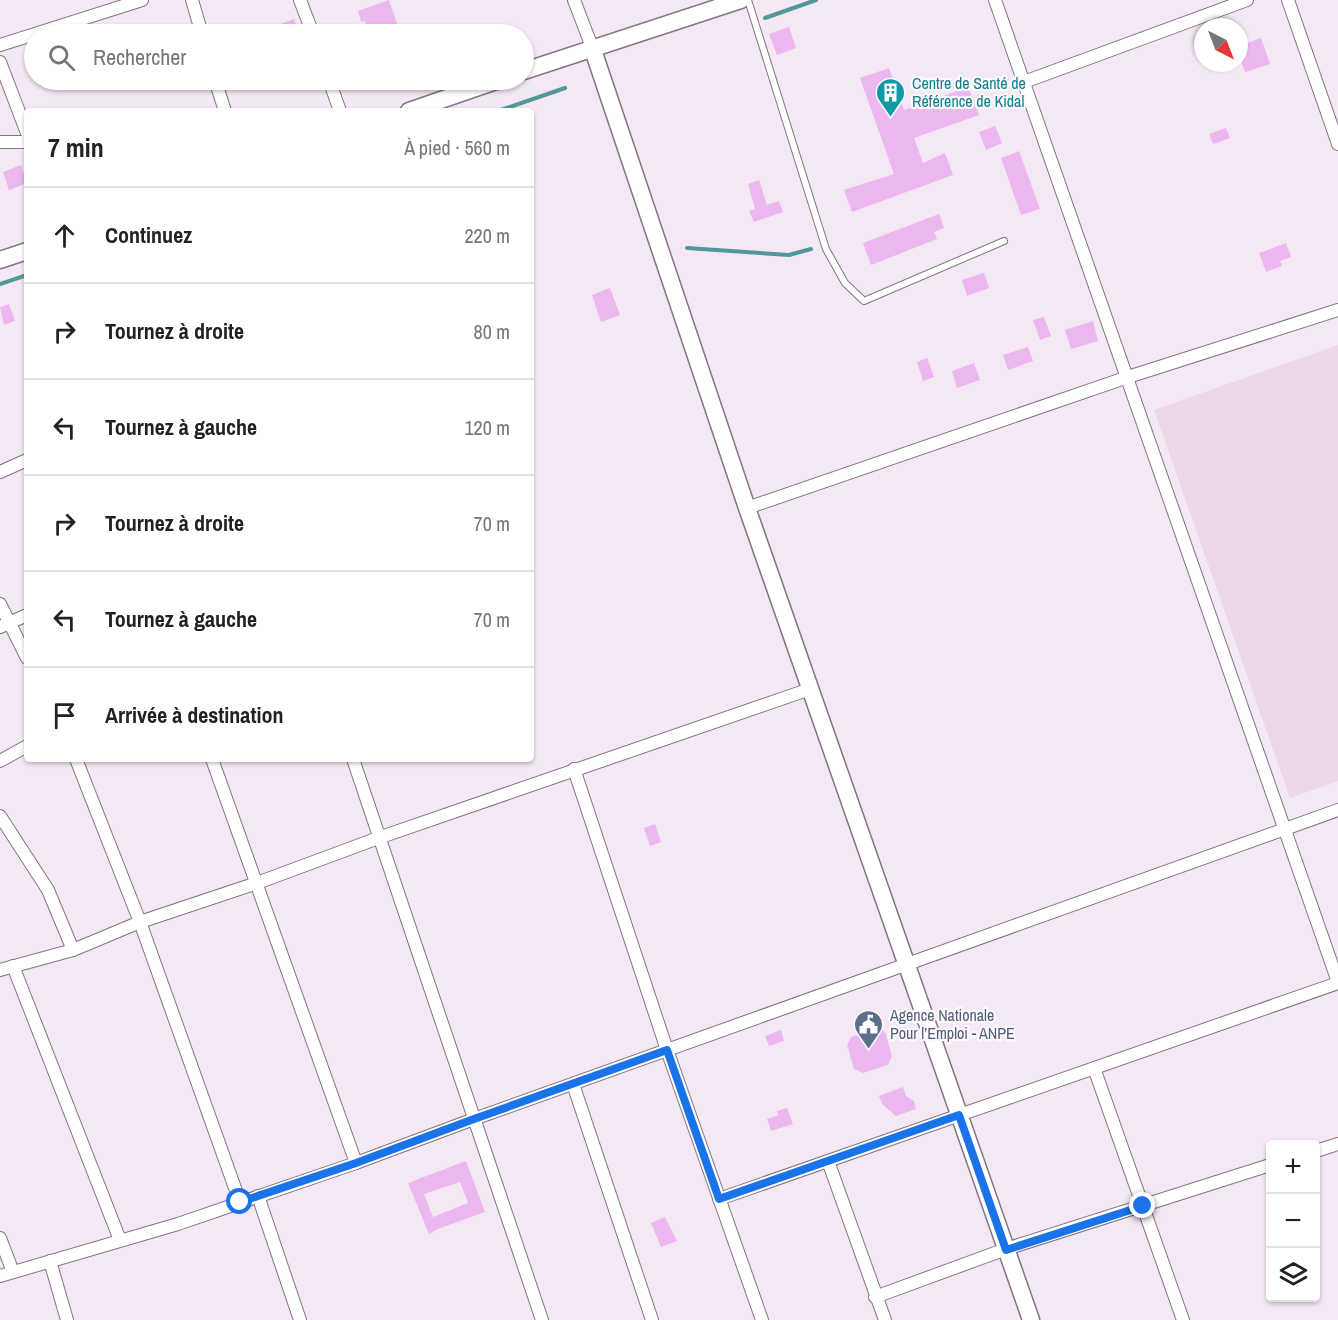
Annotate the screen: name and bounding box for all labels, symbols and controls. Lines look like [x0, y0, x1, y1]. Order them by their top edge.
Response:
north arrow [1194, 18, 1248, 72]
search box [24, 24, 534, 90]
icon: search [45, 41, 78, 74]
text: Rechercher [93, 42, 186, 72]
place label: Centre de Santé de Référence de Kidal [912, 72, 1026, 112]
building icon: Centre de Santé de Référence de Kidal [875, 76, 907, 118]
text: 7 min [48, 130, 104, 165]
text: À pied · 560 m [404, 134, 510, 161]
icon: ahead [48, 219, 81, 252]
text: Continuez [105, 220, 192, 250]
text: 220 m [464, 222, 510, 249]
icon: right [48, 315, 81, 348]
text: Tournez à droite [105, 316, 244, 346]
text: 80 m [474, 318, 510, 345]
icon: left [48, 411, 81, 444]
text: Tournez à gauche [105, 412, 257, 442]
text: 120 m [464, 414, 510, 441]
icon: right [48, 507, 81, 540]
text: Tournez à droite [105, 508, 244, 538]
text: 70 m [474, 510, 510, 537]
icon: left [48, 603, 81, 636]
text: Tournez à gauche [105, 604, 257, 634]
text: 70 m [474, 606, 510, 633]
icon: arrive [48, 699, 81, 732]
text: Arrivée à destination [105, 700, 283, 730]
place label: Agence Nationale Pour l’Emploi - ANPE [889, 1004, 1015, 1044]
public building icon: Agence Nationale Pour l’Emploi - ANPE [853, 1008, 885, 1050]
map controls [1266, 1140, 1320, 1302]
button: + [1266, 1140, 1320, 1194]
route start [226, 1188, 252, 1214]
route end [1129, 1192, 1155, 1218]
button: − [1266, 1194, 1320, 1248]
button: layers [1266, 1248, 1320, 1302]

